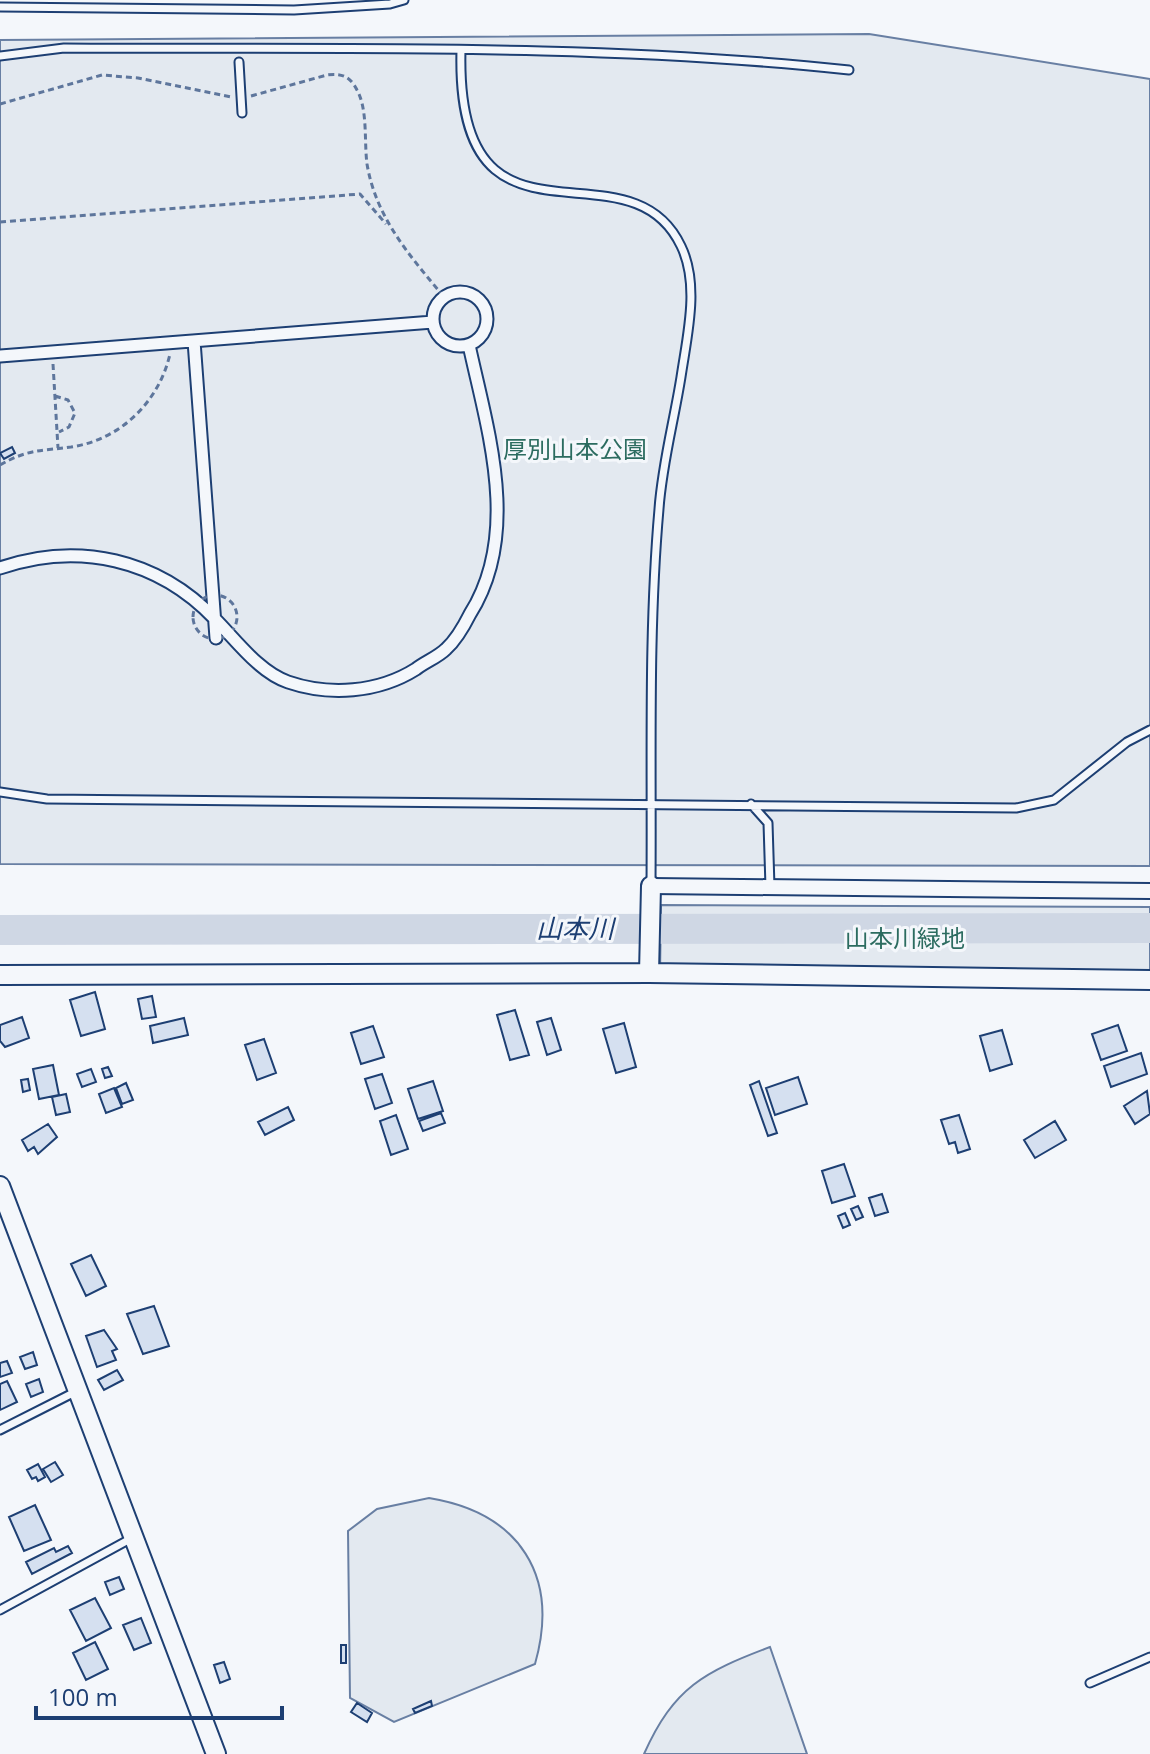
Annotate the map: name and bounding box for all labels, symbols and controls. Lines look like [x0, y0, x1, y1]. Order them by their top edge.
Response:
park label: 厚別山本公園 [503, 432, 647, 465]
water label: 山本川 [536, 910, 617, 946]
park label: 山本川緑地 [845, 921, 965, 954]
scale bar [36, 1670, 282, 1720]
text: 100 m [48, 1680, 118, 1713]

